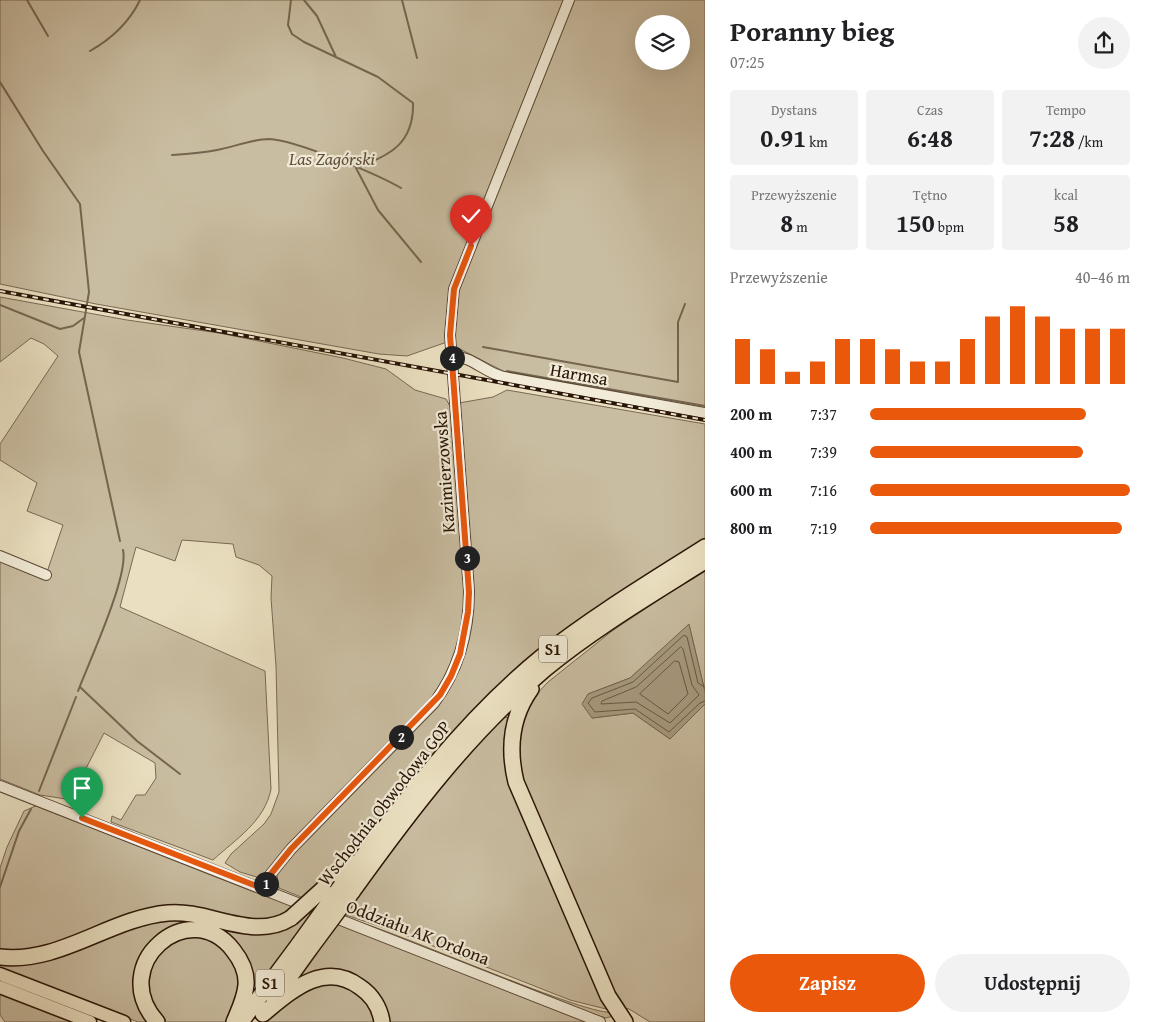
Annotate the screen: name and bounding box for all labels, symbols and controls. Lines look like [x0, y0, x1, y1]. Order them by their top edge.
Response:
text: Poranny bieg [730, 10, 894, 51]
map controls [635, 15, 690, 70]
button: layers [635, 15, 690, 70]
button: share [1078, 17, 1130, 69]
text: 07:25 [730, 50, 765, 74]
text: Dystans [771, 100, 817, 120]
text: Czas [917, 100, 943, 120]
text: Tempo [1046, 100, 1086, 120]
text: 0.91 [760, 120, 806, 156]
text: 6:48 [907, 120, 953, 156]
text: 7:28 [1029, 120, 1075, 156]
text: km [806, 132, 828, 152]
text: /km [1075, 132, 1103, 152]
park label: Las Zagórski [288, 145, 375, 172]
text: Przewyższenie [751, 185, 837, 205]
text: Tętno [913, 185, 947, 205]
text: kcal [1054, 185, 1078, 205]
pin [450, 195, 492, 246]
icon: check [457, 202, 485, 230]
text: 8 [780, 205, 793, 241]
text: 150 [896, 205, 935, 241]
text: 58 [1053, 205, 1079, 241]
text: m [793, 217, 808, 237]
text: bpm [935, 217, 964, 237]
text: Przewyższenie [730, 265, 828, 289]
text: 40–46 m [1075, 265, 1130, 289]
pin: 4 [440, 346, 464, 370]
text: 4 [449, 348, 456, 368]
street label: Harmsa [548, 356, 610, 392]
text: 200 m [730, 402, 772, 426]
text: 7:37 [810, 402, 837, 426]
street label: Kazimierzowska [426, 410, 462, 534]
text: 400 m [730, 440, 772, 464]
text: 7:39 [810, 440, 837, 464]
text: 600 m [730, 478, 772, 502]
text: 7:16 [810, 478, 837, 502]
text: 800 m [730, 516, 772, 540]
text: 7:19 [810, 516, 837, 540]
pin: 3 [454, 546, 480, 570]
text: 3 [464, 548, 471, 568]
road number: S1 [539, 636, 567, 662]
street label: Wschodnia Obwodowa GOP [311, 715, 457, 891]
pin: 2 [388, 724, 414, 750]
text: 2 [398, 727, 405, 747]
pin [61, 767, 103, 818]
icon: arrive [68, 774, 96, 802]
pin: 1 [254, 872, 278, 896]
text: 1 [263, 874, 270, 894]
street label: Oddziału AK Ordona [342, 892, 494, 972]
button: Zapisz [730, 954, 925, 1012]
button: Udostępnij [935, 954, 1130, 1012]
road number: S1 [256, 970, 284, 996]

